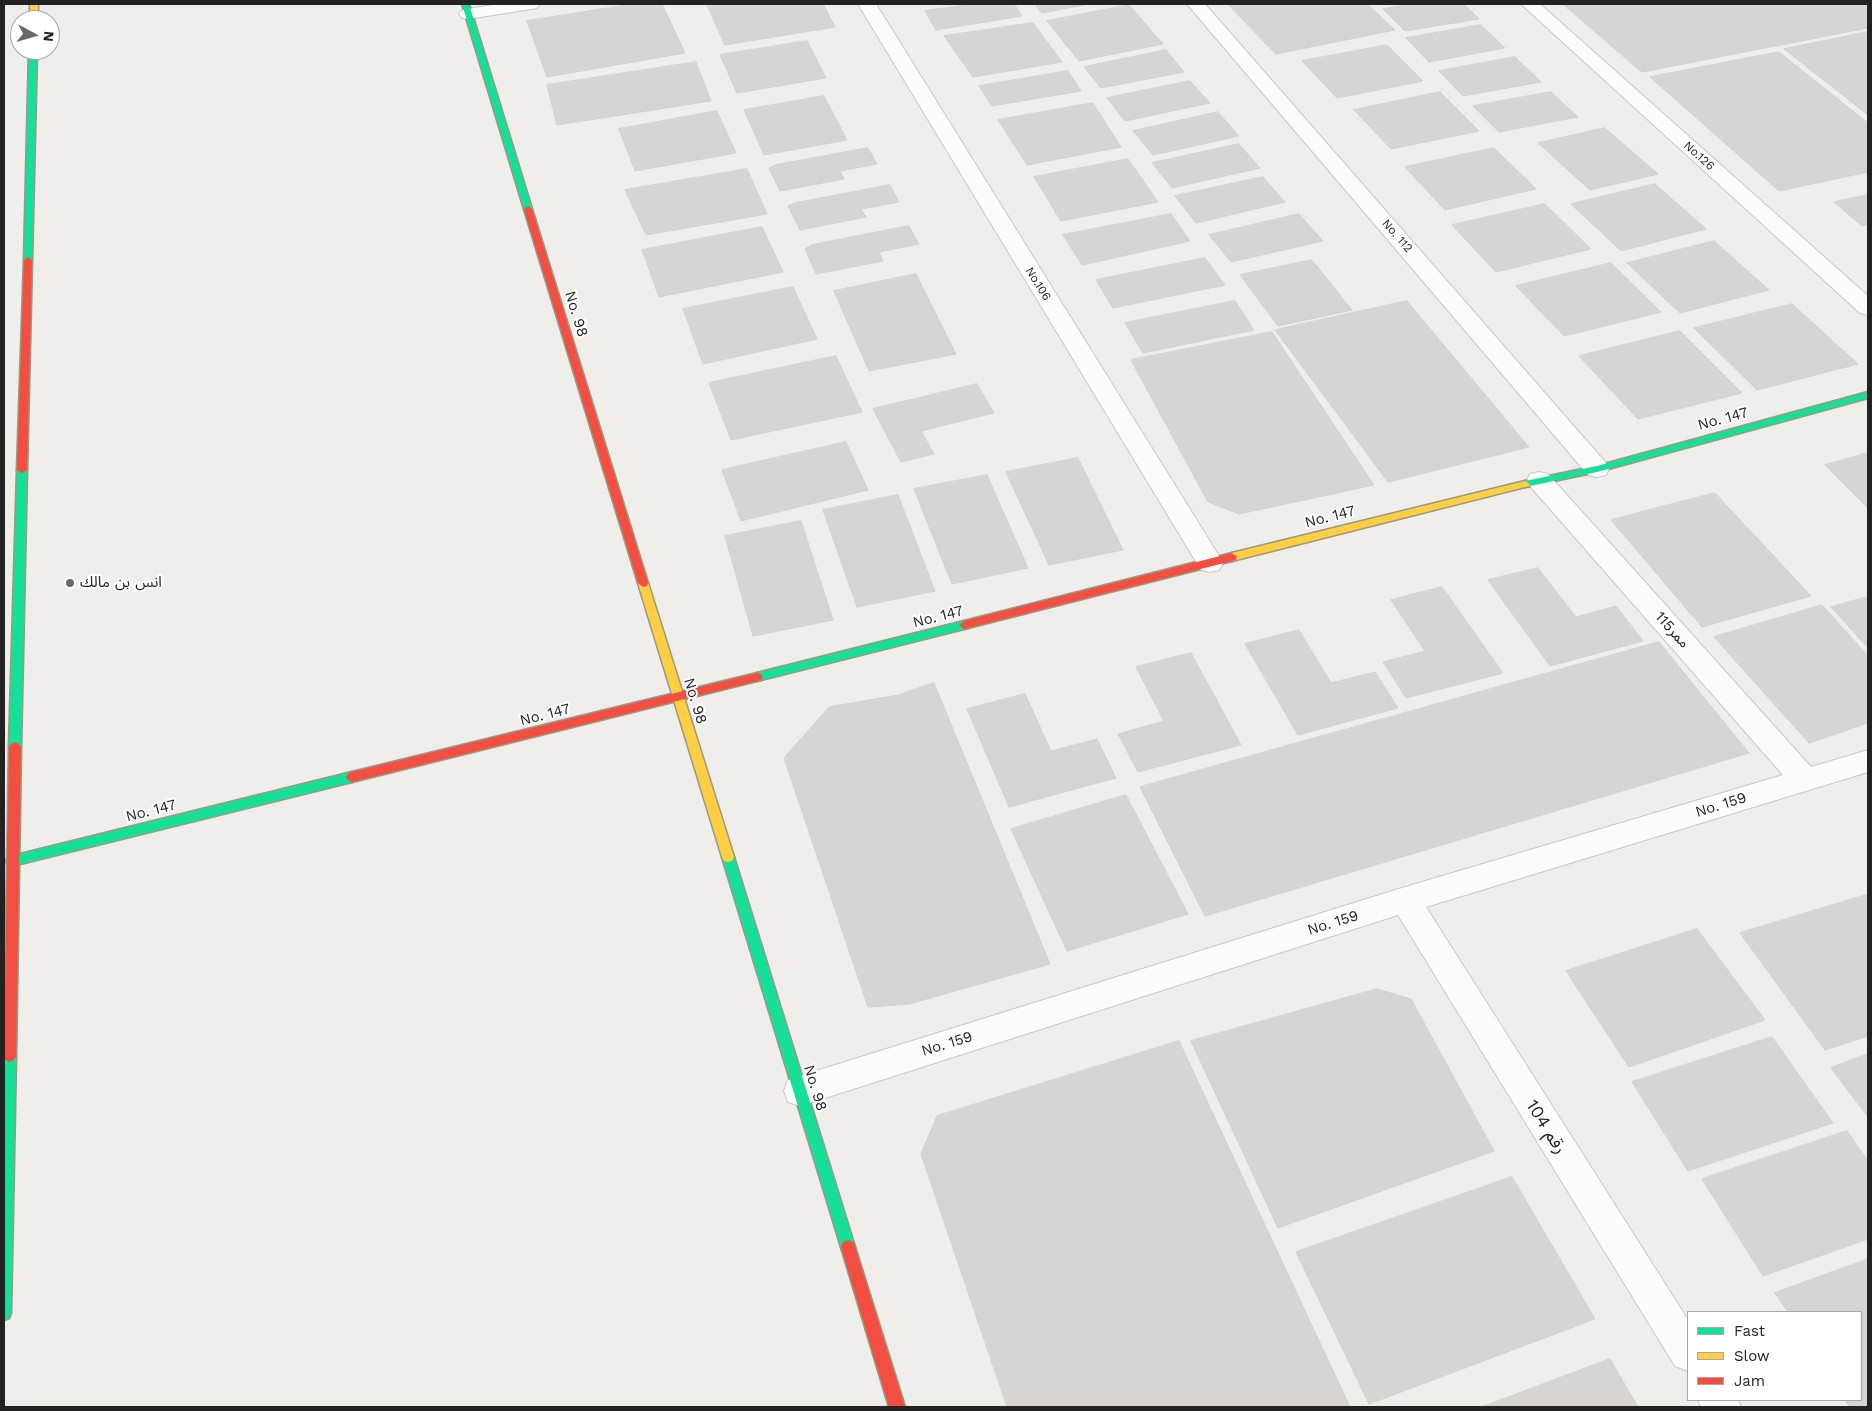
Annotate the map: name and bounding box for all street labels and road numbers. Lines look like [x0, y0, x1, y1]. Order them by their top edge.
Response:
street label: No.126 [1681, 138, 1717, 174]
street label: No. 112 [1379, 216, 1415, 256]
street label: No.106 [1022, 265, 1054, 303]
street label: No. 98 [560, 289, 592, 339]
street label: No. 147 [1696, 404, 1750, 434]
street label: No. 147 [1303, 502, 1357, 532]
street label: No. 147 [911, 602, 965, 632]
street label: ممر115 [1651, 608, 1693, 652]
street label: No. 98 [679, 676, 711, 726]
street label: No. 147 [518, 700, 572, 730]
street label: No. 159 [1693, 789, 1749, 821]
street label: No. 147 [124, 796, 178, 826]
street label: No. 159 [1305, 907, 1361, 939]
street label: No. 159 [919, 1028, 975, 1060]
street label: No. 98 [799, 1063, 831, 1113]
street label: رقم 104 [1521, 1096, 1571, 1158]

